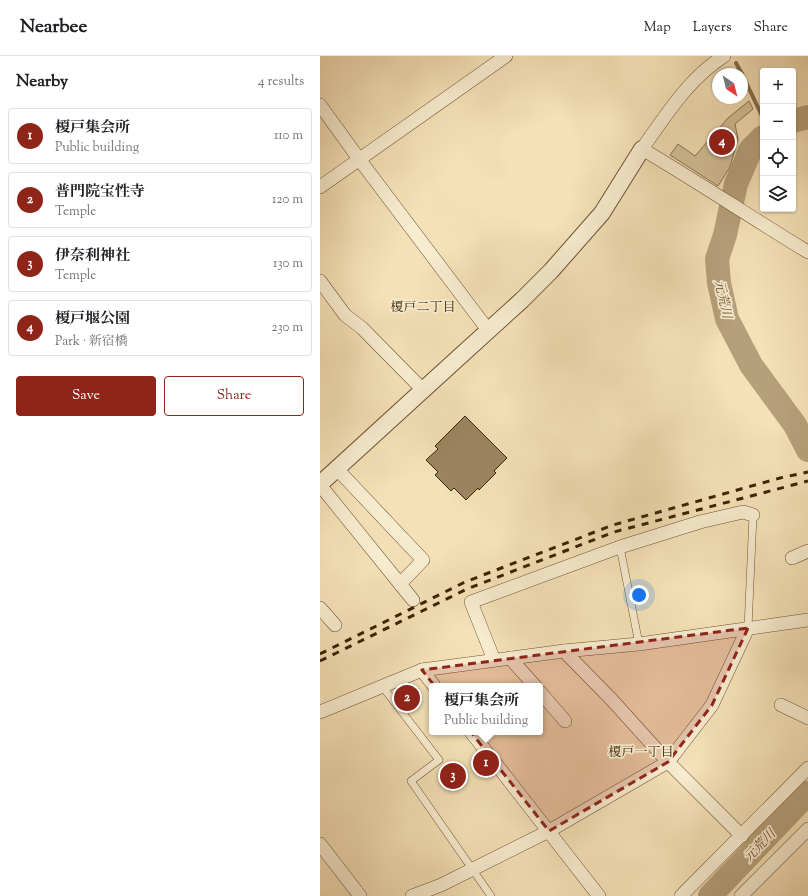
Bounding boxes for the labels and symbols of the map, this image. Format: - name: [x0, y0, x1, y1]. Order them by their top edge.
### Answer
- north arrow: [712, 68, 748, 104]
- pin: 4: [709, 127, 735, 157]
- water label: 元荒川: [709, 278, 736, 322]
- district label: 榎戸二丁目: [390, 299, 456, 317]
- your location: [629, 585, 649, 605]
- pin: 2: [394, 683, 420, 713]
- district label: 榎戸一丁目: [608, 744, 674, 762]
- pin: 1: [473, 748, 499, 778]
- pin: 3: [440, 761, 466, 791]
- water label: 元荒川: [740, 825, 782, 867]

